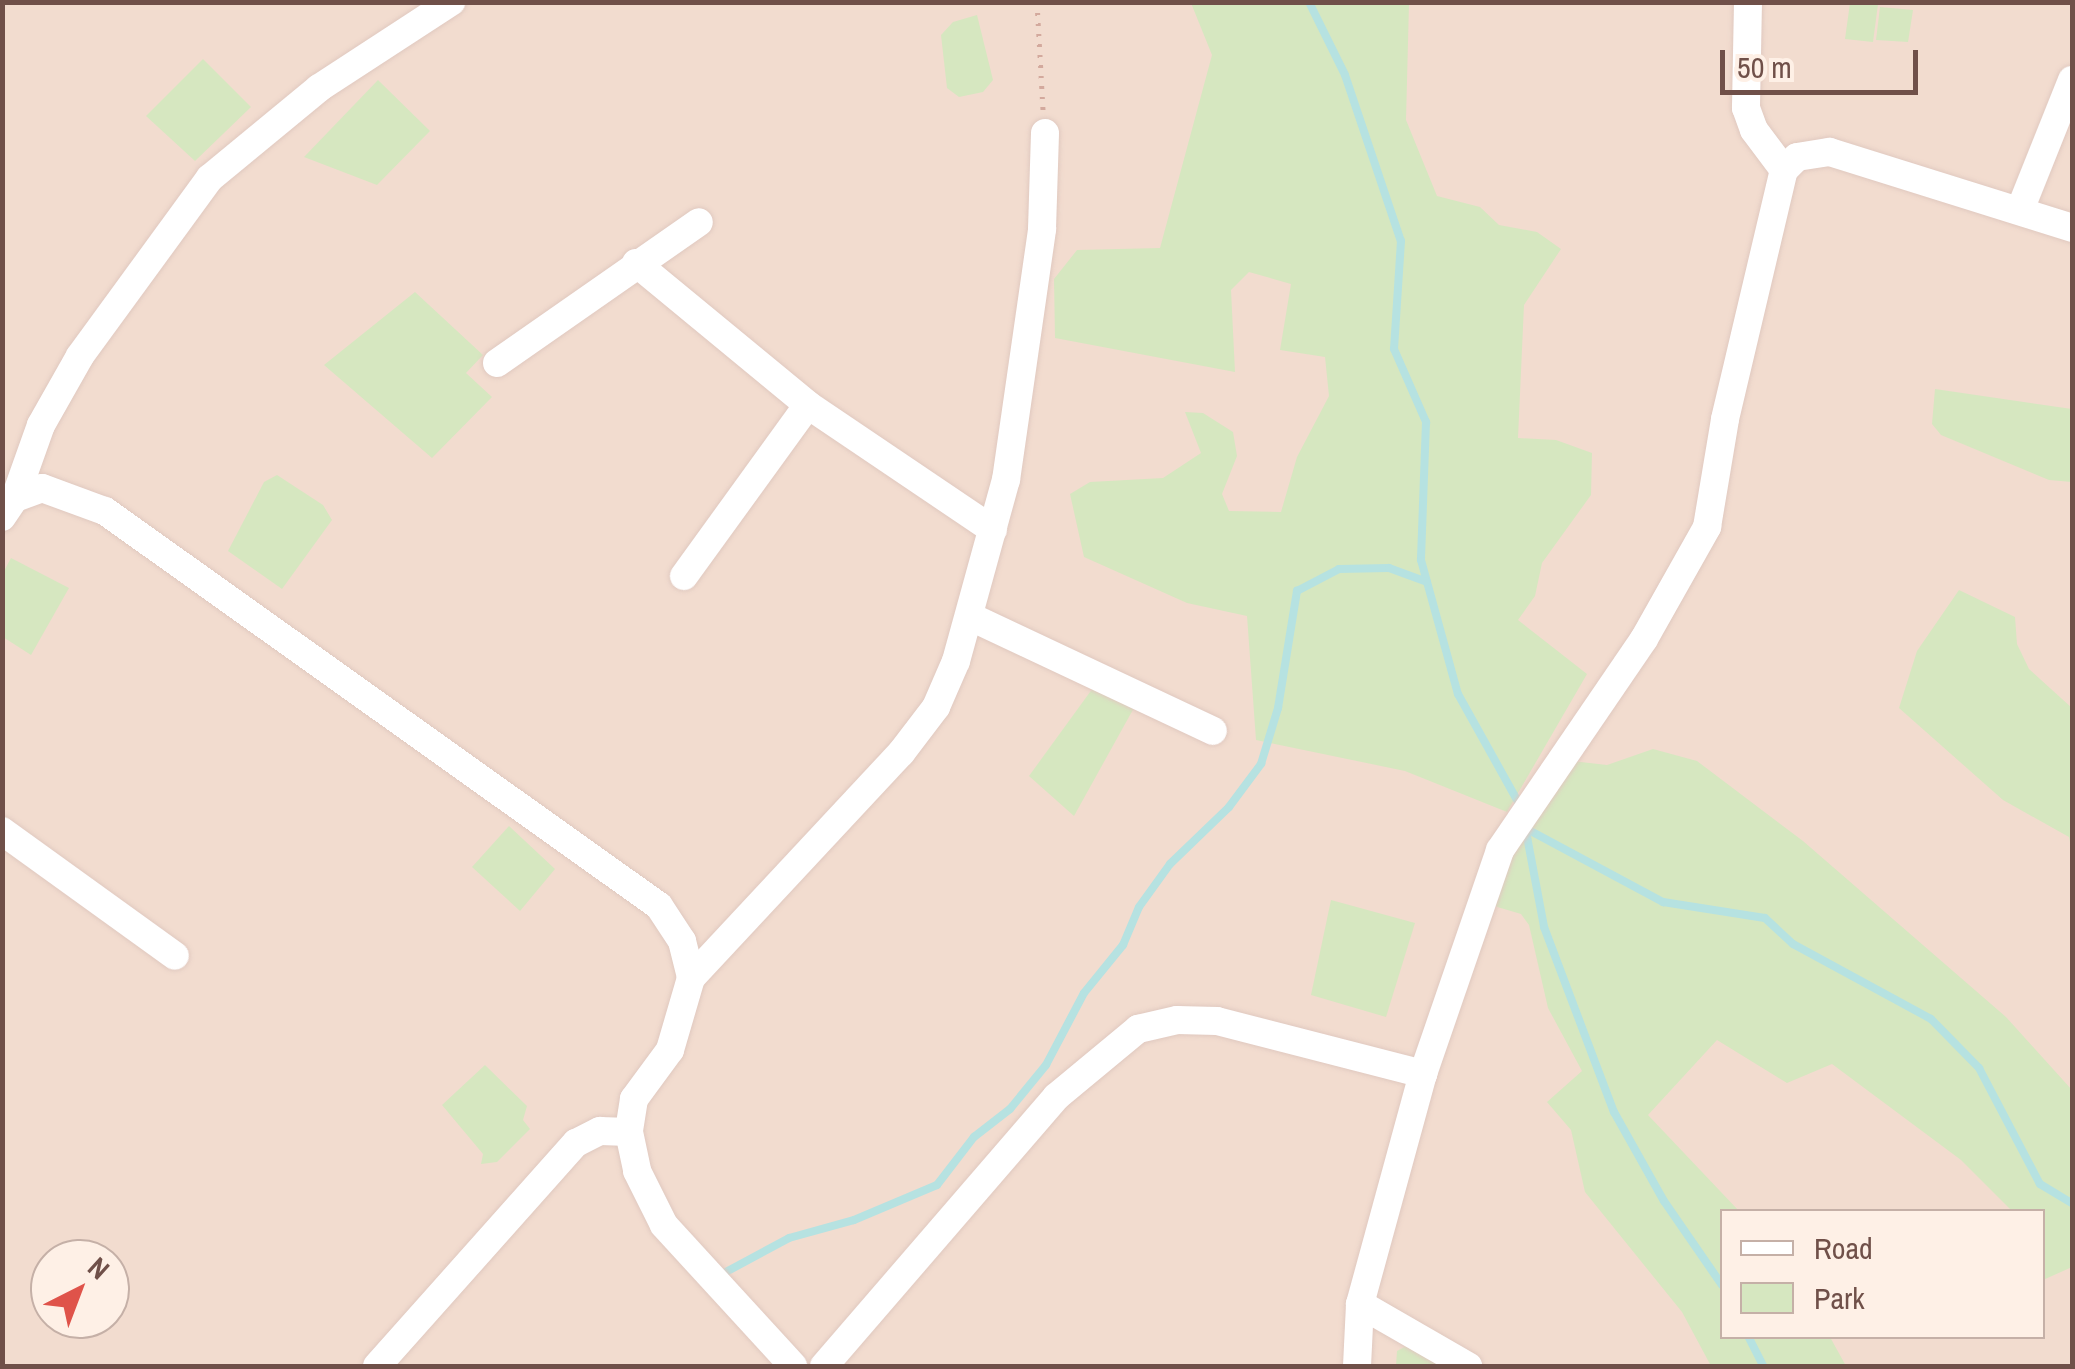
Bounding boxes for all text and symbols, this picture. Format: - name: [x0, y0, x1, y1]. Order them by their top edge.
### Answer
- scale bar: [1725, 30, 1922, 92]
- text: 50 m: [1737, 47, 1792, 87]
- legend: [1720, 1209, 2045, 1339]
- text: Road: [1814, 1228, 1873, 1268]
- north arrow: [30, 1239, 130, 1339]
- text: N: [80, 1249, 118, 1288]
- text: Park: [1814, 1278, 1865, 1318]

